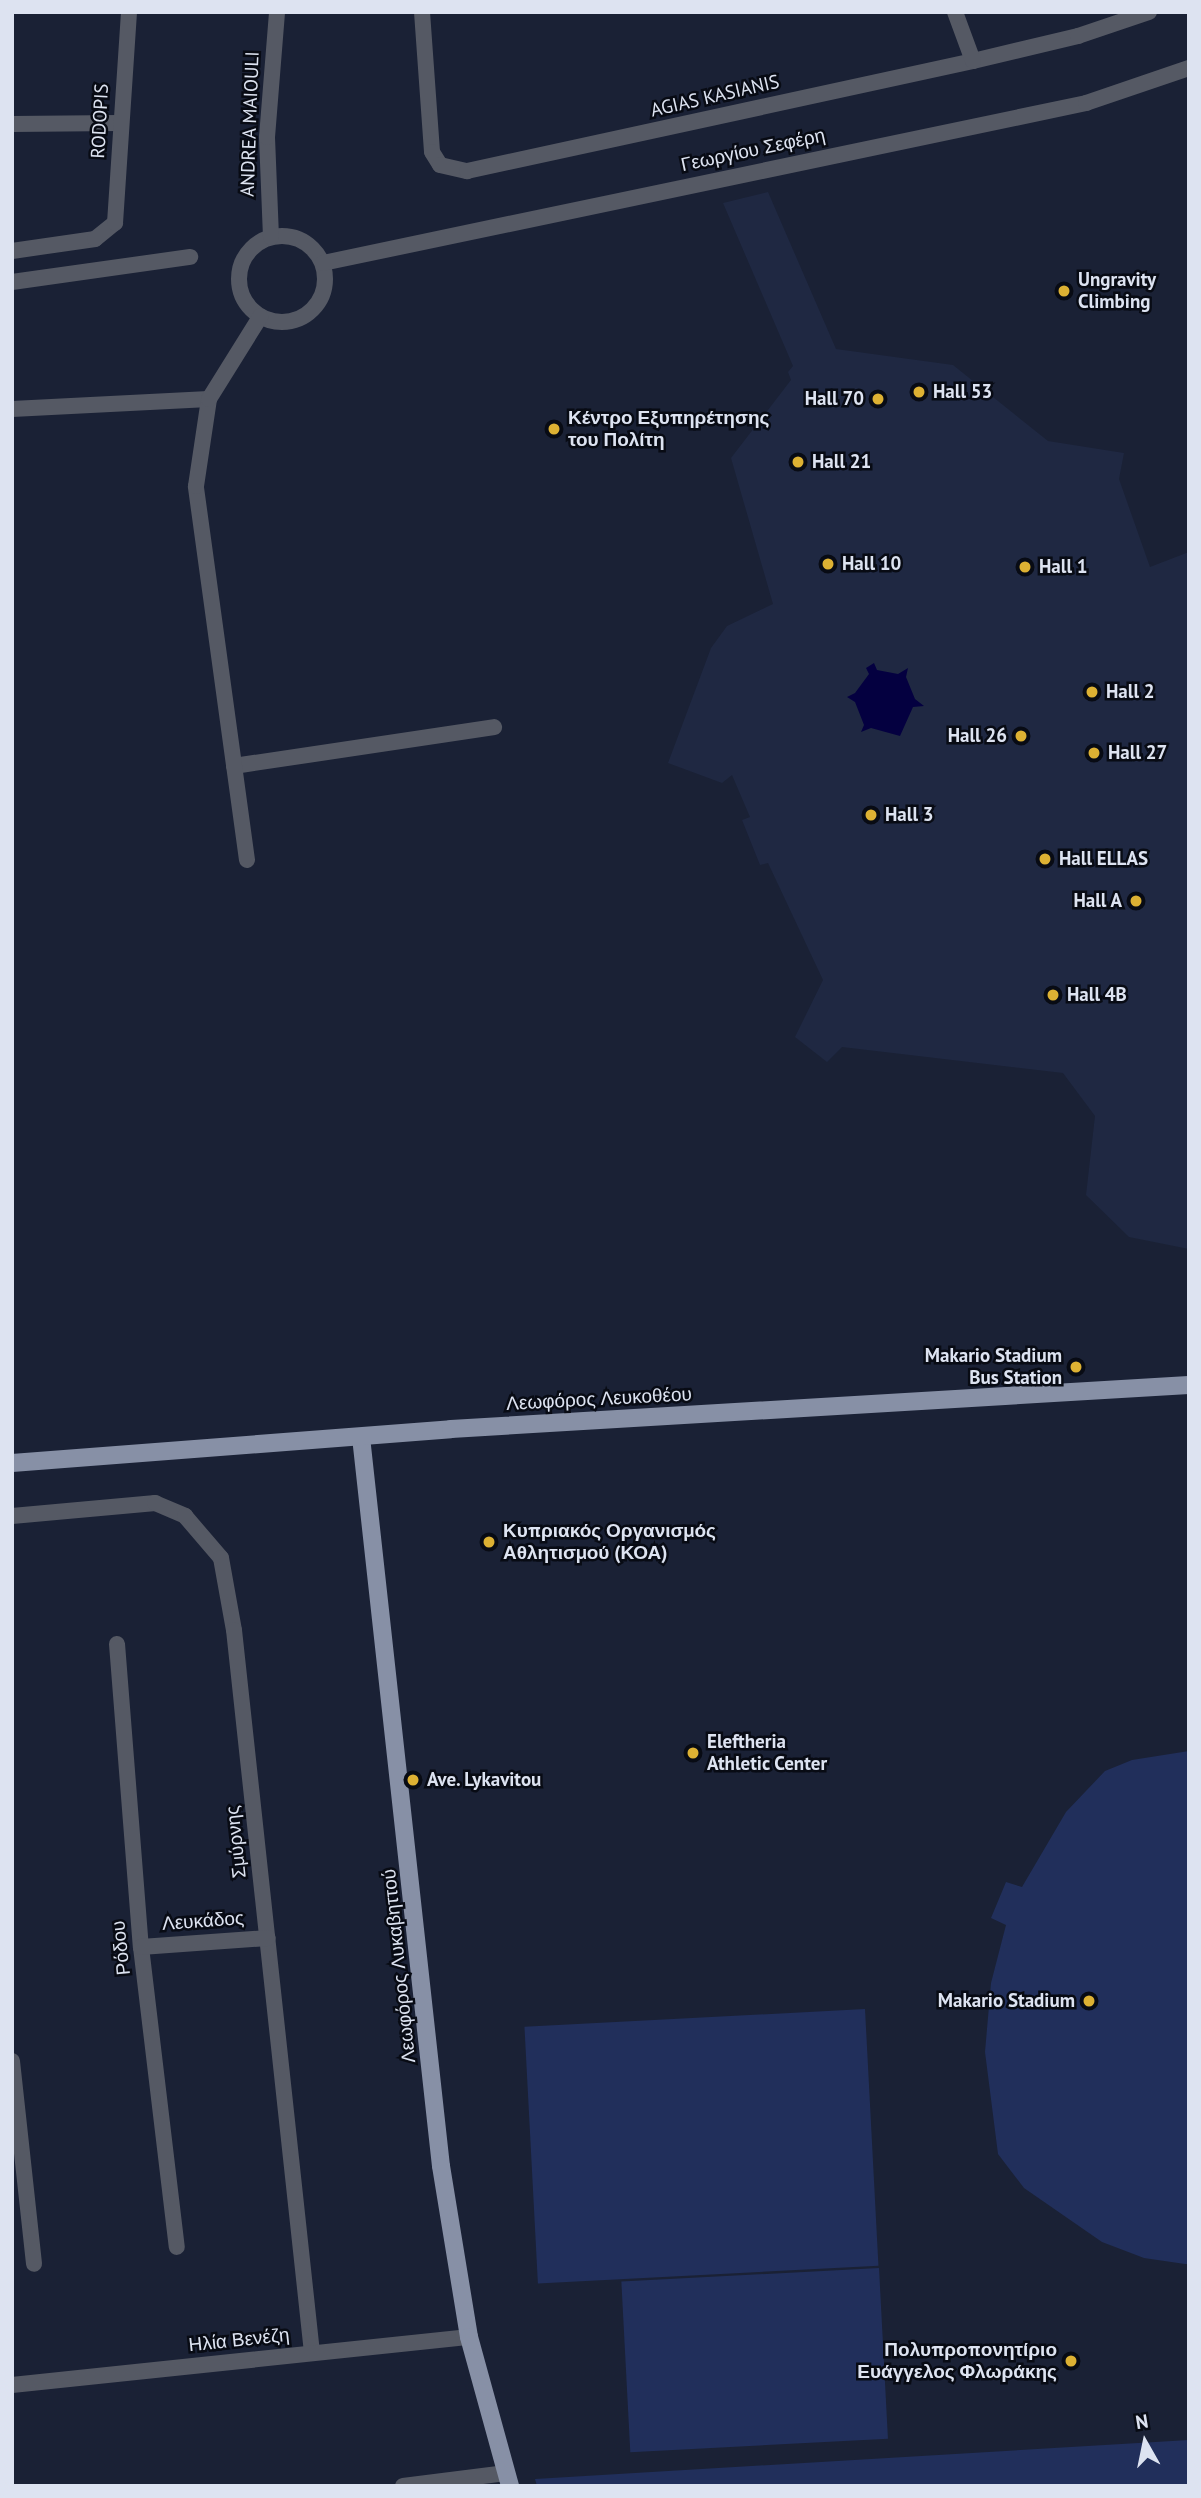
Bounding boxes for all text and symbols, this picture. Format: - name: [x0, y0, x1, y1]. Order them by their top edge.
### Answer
- street label: ANDREA MAIOULI: [236, 50, 264, 198]
- street label: AGIAS KASIANIS: [648, 70, 782, 122]
- street label: RODOPIS: [87, 83, 113, 159]
- street label: Γεωργίου Σεφέρη: [679, 124, 827, 176]
- place label: Ungravity Climbing: [1078, 269, 1156, 313]
- marker: Ungravity Climbing: [1056, 283, 1072, 299]
- place label: Hall 53: [933, 381, 992, 403]
- marker: Hall 53: [911, 384, 927, 400]
- place label: Hall 70: [805, 388, 864, 410]
- marker: Hall 70: [870, 391, 886, 407]
- place label: Κέντρο Εξυπηρέτησης του Πολίτη: [568, 407, 769, 451]
- marker: Κέντρο Εξυπηρέτησης του Πολίτη: [546, 421, 562, 437]
- place label: Hall 21: [812, 451, 871, 473]
- marker: Hall 21: [790, 454, 806, 470]
- place label: Hall 10: [842, 553, 901, 575]
- marker: Hall 10: [820, 556, 836, 572]
- place label: Hall 1: [1039, 556, 1088, 578]
- marker: Hall 1: [1017, 559, 1033, 575]
- place label: Hall 2: [1106, 681, 1155, 703]
- marker: Hall 2: [1084, 684, 1100, 700]
- place label: Hall 26: [948, 725, 1007, 747]
- marker: Hall 26: [1013, 728, 1029, 744]
- place label: Hall 27: [1108, 742, 1167, 764]
- marker: Hall 27: [1086, 745, 1102, 761]
- place label: Hall 3: [885, 804, 934, 826]
- marker: Hall 3: [863, 807, 879, 823]
- place label: Hall ELLAS: [1059, 848, 1148, 870]
- marker: Hall ELLAS: [1037, 851, 1053, 867]
- place label: Hall A: [1073, 890, 1122, 912]
- marker: Hall A: [1128, 893, 1144, 909]
- place label: Hall 4B: [1067, 984, 1127, 1006]
- marker: Hall 4B: [1045, 987, 1061, 1003]
- place label: Makario Stadium Bus Station: [925, 1345, 1062, 1389]
- marker: Makario Stadium Bus Station: [1068, 1359, 1084, 1375]
- street label: Λεωφόρος Λευκοθέου: [506, 1383, 692, 1415]
- place label: Κυπριακός Οργανισμός Αθλητισμού (ΚΟΑ): [503, 1520, 716, 1564]
- marker: Κυπριακός Οργανισμός Αθλητισμού (ΚΟΑ): [481, 1534, 497, 1550]
- place label: Eleftheria Athletic Center: [707, 1731, 828, 1775]
- marker: Eleftheria Athletic Center: [685, 1745, 701, 1761]
- place label: Ave. Lykavitou: [427, 1769, 543, 1791]
- marker: Ave. Lykavitou: [405, 1772, 421, 1788]
- street label: Σμύρνης: [221, 1805, 251, 1879]
- street label: Λεωφόρος Λυκαβηττού: [377, 1868, 421, 2064]
- street label: Λευκάδος: [161, 1907, 245, 1935]
- street label: Ρόδου: [107, 1920, 135, 1976]
- place label: Makario Stadium: [938, 1990, 1075, 2012]
- marker: Makario Stadium: [1081, 1993, 1097, 2009]
- street label: Ηλία Βενέζη: [187, 2323, 291, 2357]
- place label: Πολυπροπονητίριο Ευάγγελος Φλωράκης: [857, 2339, 1057, 2383]
- marker: Πολυπροπονητίριο Ευάγγελος Φλωράκης: [1063, 2353, 1079, 2369]
- north arrow: [1110, 2407, 1180, 2477]
- text: N: [1134, 2408, 1150, 2434]

